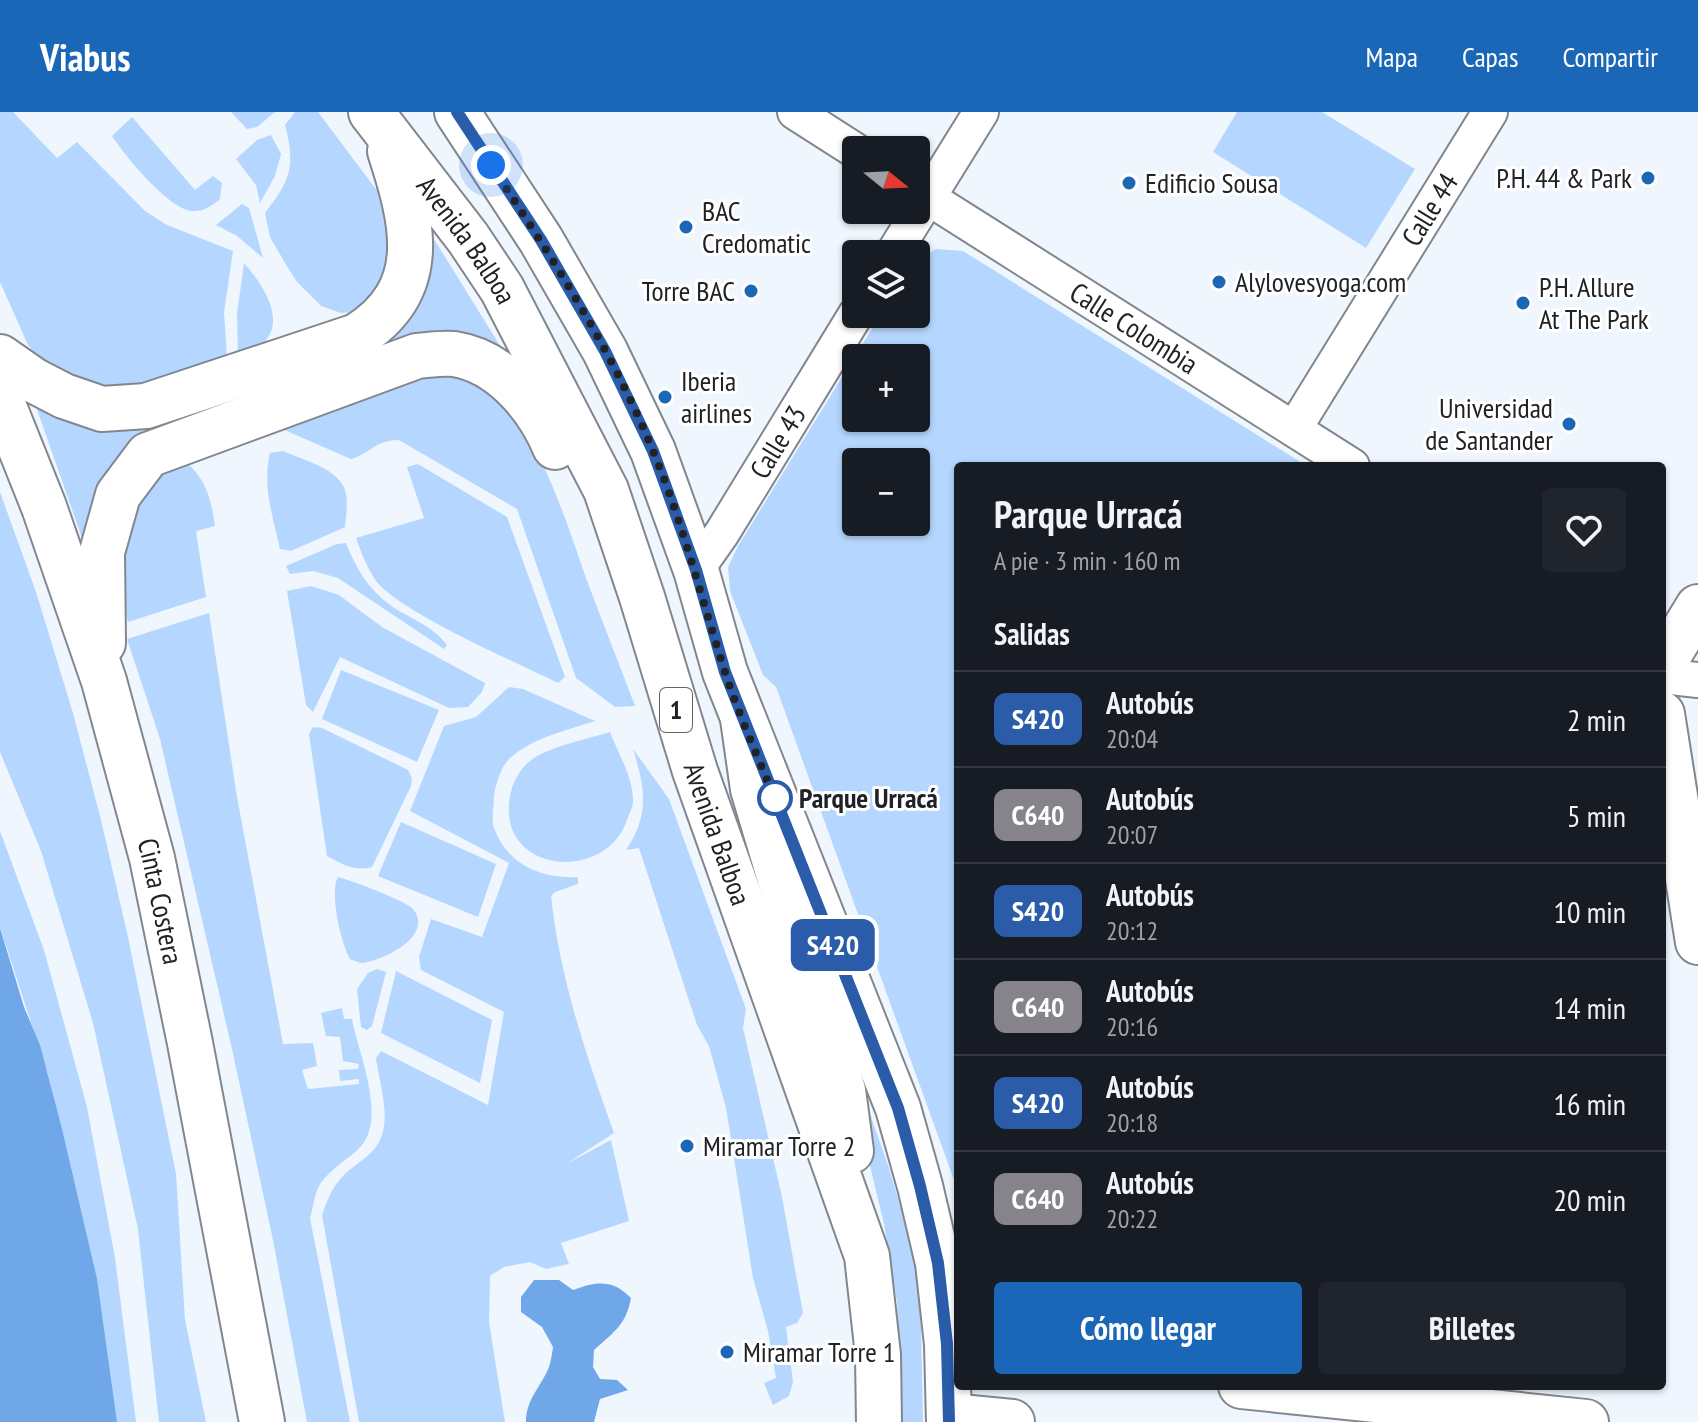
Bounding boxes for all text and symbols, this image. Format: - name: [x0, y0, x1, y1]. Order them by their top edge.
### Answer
- text: Viabus: [40, 32, 130, 81]
- text: Mapa: [1366, 38, 1418, 75]
- text: Capas: [1462, 38, 1518, 75]
- text: Compartir: [1562, 38, 1658, 75]
- north arrow: [842, 136, 930, 224]
- map controls: [842, 136, 930, 536]
- your location: [471, 145, 511, 185]
- place label: P.H. 44 & Park: [1496, 159, 1632, 196]
- place label: Edificio Sousa: [1145, 164, 1278, 201]
- street label: Calle 44: [1393, 165, 1466, 253]
- street label: Avenida Balboa: [409, 168, 525, 310]
- marker: P.H. 44 & Park: [1639, 169, 1657, 187]
- marker: Edificio Sousa: [1120, 174, 1138, 192]
- place label: BAC Credomatic: [702, 192, 811, 261]
- marker: BAC Credomatic: [677, 218, 695, 236]
- button: layers: [842, 240, 930, 328]
- place label: Alylovesyoga.com: [1235, 263, 1406, 300]
- place label: P.H. Allure At The Park: [1539, 268, 1649, 337]
- place label: Torre BAC: [642, 272, 735, 309]
- street label: Calle Colombia: [1063, 273, 1205, 382]
- marker: Alylovesyoga.com: [1210, 273, 1228, 291]
- marker: Torre BAC: [742, 282, 760, 300]
- marker: P.H. Allure At The Park: [1514, 294, 1532, 312]
- button: +: [842, 344, 930, 432]
- place label: Iberia airlines: [681, 362, 752, 431]
- marker: Iberia airlines: [656, 388, 674, 406]
- place label: Universidad de Santander: [1425, 389, 1553, 458]
- street label: Calle 43: [741, 398, 814, 485]
- marker: Universidad de Santander: [1560, 415, 1578, 433]
- button: −: [842, 448, 930, 536]
- button: heart: [1542, 488, 1626, 572]
- text: Parque Urracá: [994, 489, 1182, 538]
- text: A pie · 3 min · 160 m: [994, 544, 1181, 577]
- text: Salidas: [994, 614, 1070, 653]
- text: Autobús: [1106, 683, 1194, 722]
- road number: 1: [660, 688, 692, 732]
- text: S420: [1012, 700, 1064, 737]
- text: 2 min: [1567, 700, 1626, 739]
- text: 20:04: [1106, 722, 1158, 755]
- street label: Avenida Balboa: [675, 758, 760, 910]
- place label: Parque Urracá: [799, 779, 938, 816]
- text: Autobús: [1106, 779, 1194, 818]
- marker: Parque Urracá: [758, 781, 792, 815]
- text: C640: [1012, 796, 1064, 833]
- text: 5 min: [1567, 796, 1626, 835]
- text: 20:07: [1106, 818, 1158, 851]
- street label: Cinta Costera: [129, 834, 192, 967]
- text: Autobús: [1106, 875, 1194, 914]
- text: S420: [1012, 892, 1064, 929]
- text: 10 min: [1553, 892, 1626, 931]
- text: 20:12: [1106, 914, 1158, 947]
- line badge: S420: [777, 919, 889, 971]
- text: S420: [807, 926, 859, 963]
- text: Autobús: [1106, 971, 1194, 1010]
- text: C640: [1012, 988, 1064, 1025]
- text: 14 min: [1553, 988, 1626, 1027]
- text: 20:16: [1106, 1010, 1158, 1043]
- text: Autobús: [1106, 1067, 1194, 1106]
- text: S420: [1012, 1084, 1064, 1121]
- text: 16 min: [1553, 1084, 1626, 1123]
- text: 20:18: [1106, 1106, 1158, 1139]
- place label: Miramar Torre 2: [703, 1127, 855, 1164]
- marker: Miramar Torre 2: [678, 1137, 696, 1155]
- text: Autobús: [1106, 1163, 1194, 1202]
- text: C640: [1012, 1180, 1064, 1217]
- text: 20 min: [1553, 1180, 1626, 1219]
- text: 20:22: [1106, 1202, 1158, 1235]
- button: Cómo llegar: [994, 1282, 1302, 1374]
- button: Billetes: [1318, 1282, 1626, 1374]
- place label: Miramar Torre 1: [743, 1333, 895, 1370]
- marker: Miramar Torre 1: [718, 1343, 736, 1361]

